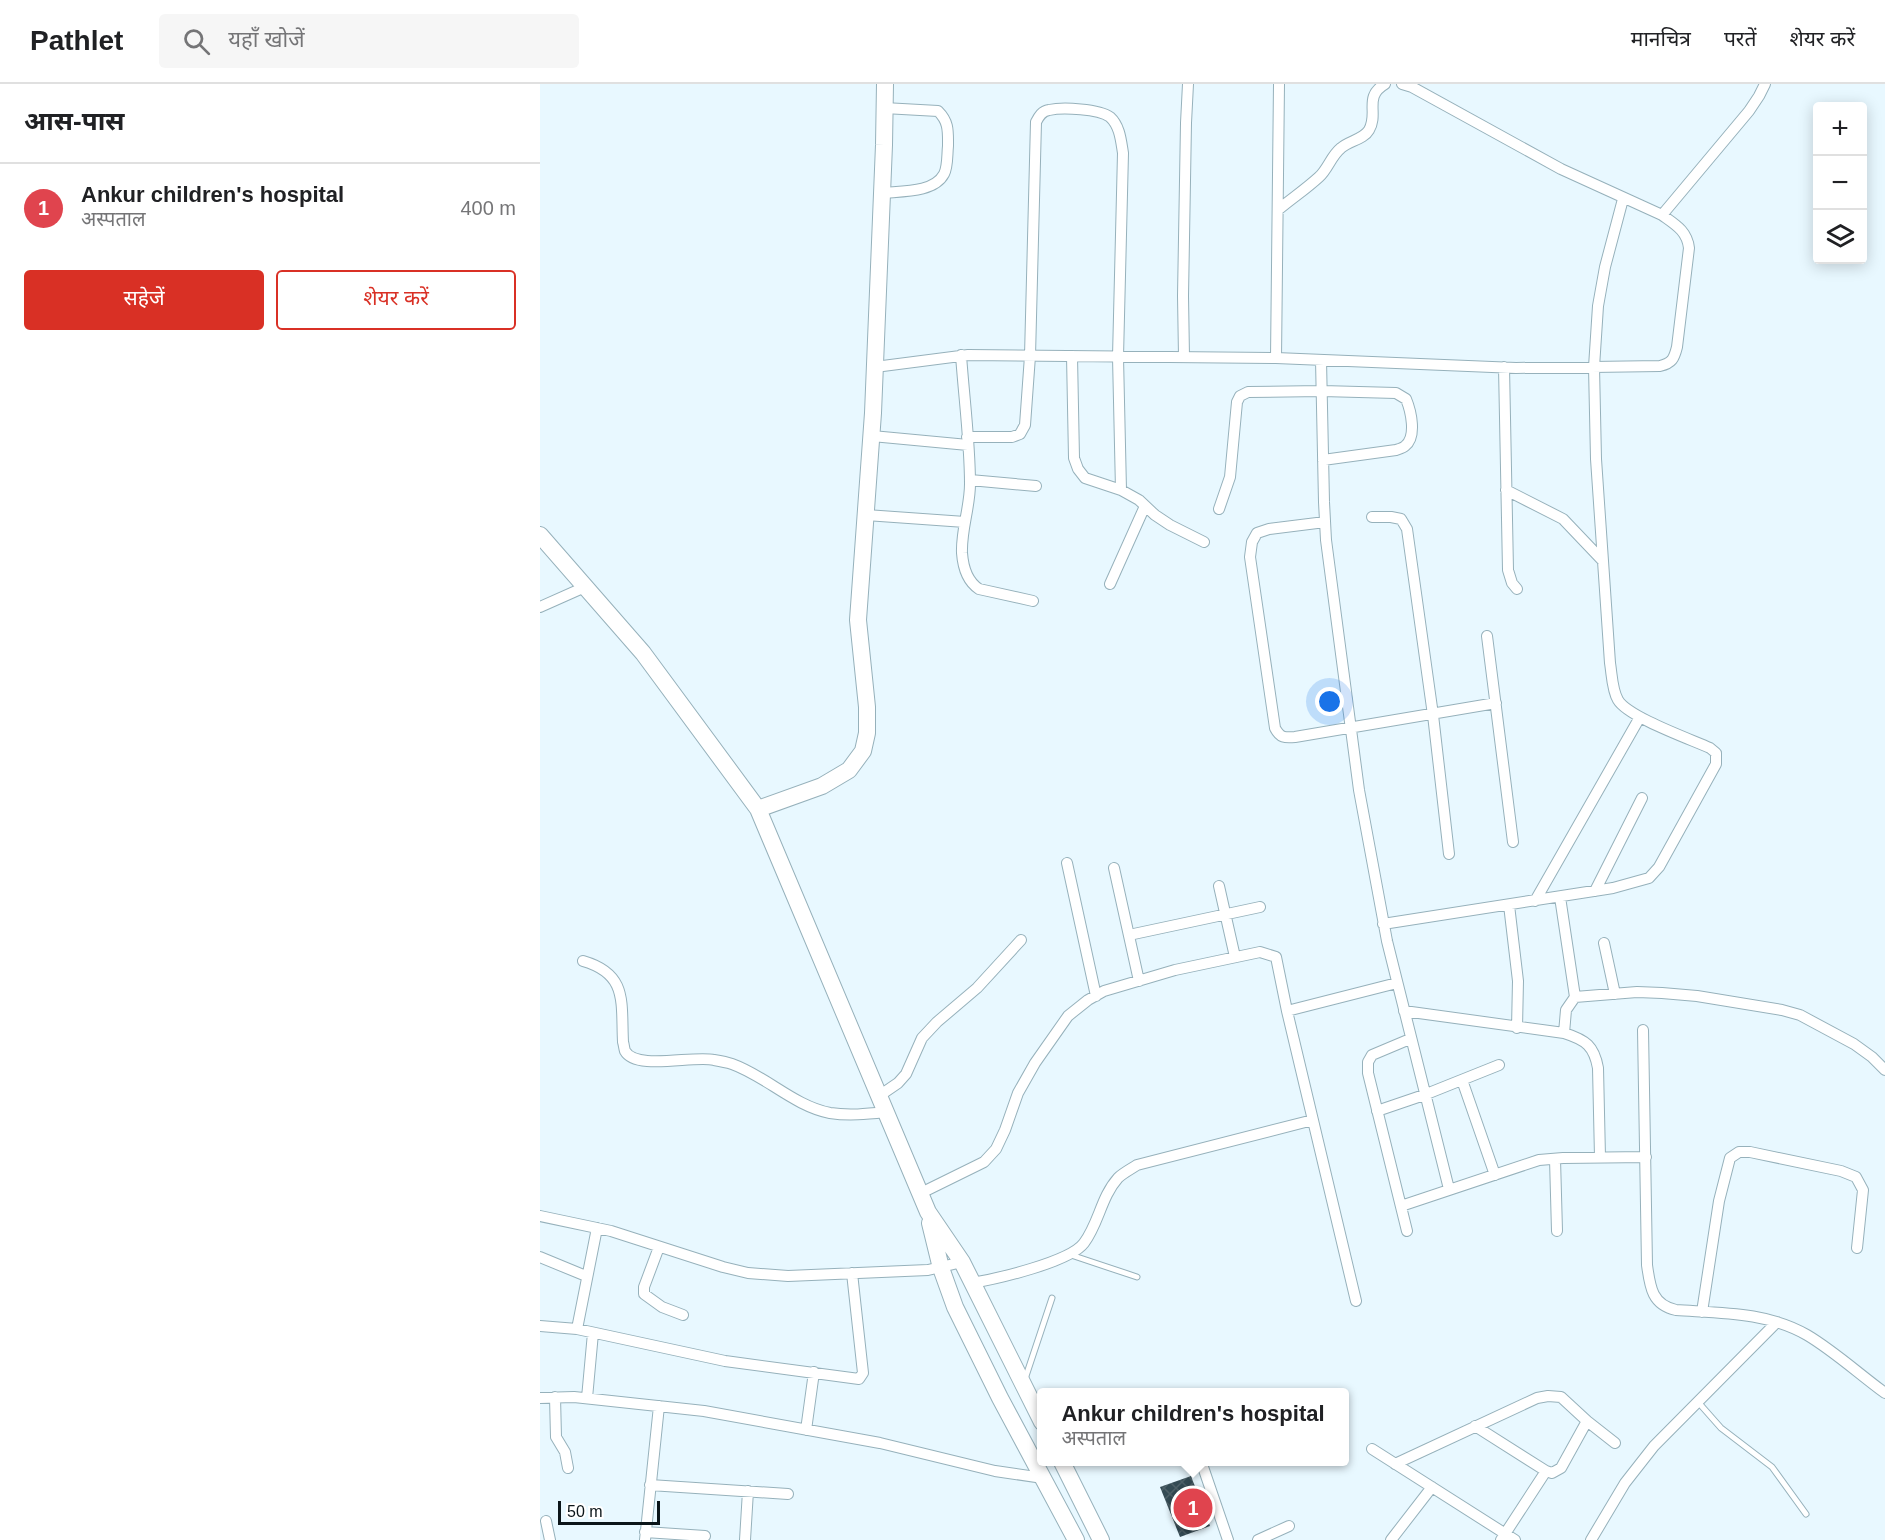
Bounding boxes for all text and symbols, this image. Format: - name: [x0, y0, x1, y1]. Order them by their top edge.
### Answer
- search box: [159, 14, 579, 68]
- text: Pathlet: [30, 25, 123, 56]
- icon: search: [180, 25, 213, 58]
- text: यहाँ खोजें: [228, 27, 305, 52]
- text: मानचित्र: [1631, 27, 1691, 50]
- text: परतें: [1724, 27, 1756, 50]
- text: शेयर करें: [1789, 27, 1855, 50]
- map controls: [1813, 102, 1867, 264]
- button: +: [1813, 102, 1867, 156]
- text: आस-पास: [24, 106, 124, 136]
- button: −: [1813, 156, 1867, 210]
- text: Ankur children's hospital: [81, 182, 344, 207]
- text: 1: [38, 197, 49, 219]
- text: 400 m: [460, 197, 516, 219]
- text: अस्पताल: [81, 208, 146, 230]
- button: layers: [1813, 210, 1867, 264]
- button: सहेजें: [24, 270, 264, 330]
- button: शेयर करें: [276, 270, 516, 330]
- your location: [1315, 687, 1344, 716]
- popup: [1037, 1388, 1349, 1466]
- text: Ankur children's hospital: [1061, 1401, 1325, 1426]
- text: अस्पताल: [1061, 1427, 1126, 1449]
- pin: 1: [1174, 1486, 1212, 1530]
- scale bar: [558, 1498, 660, 1526]
- text: 50 m: [567, 1503, 603, 1520]

